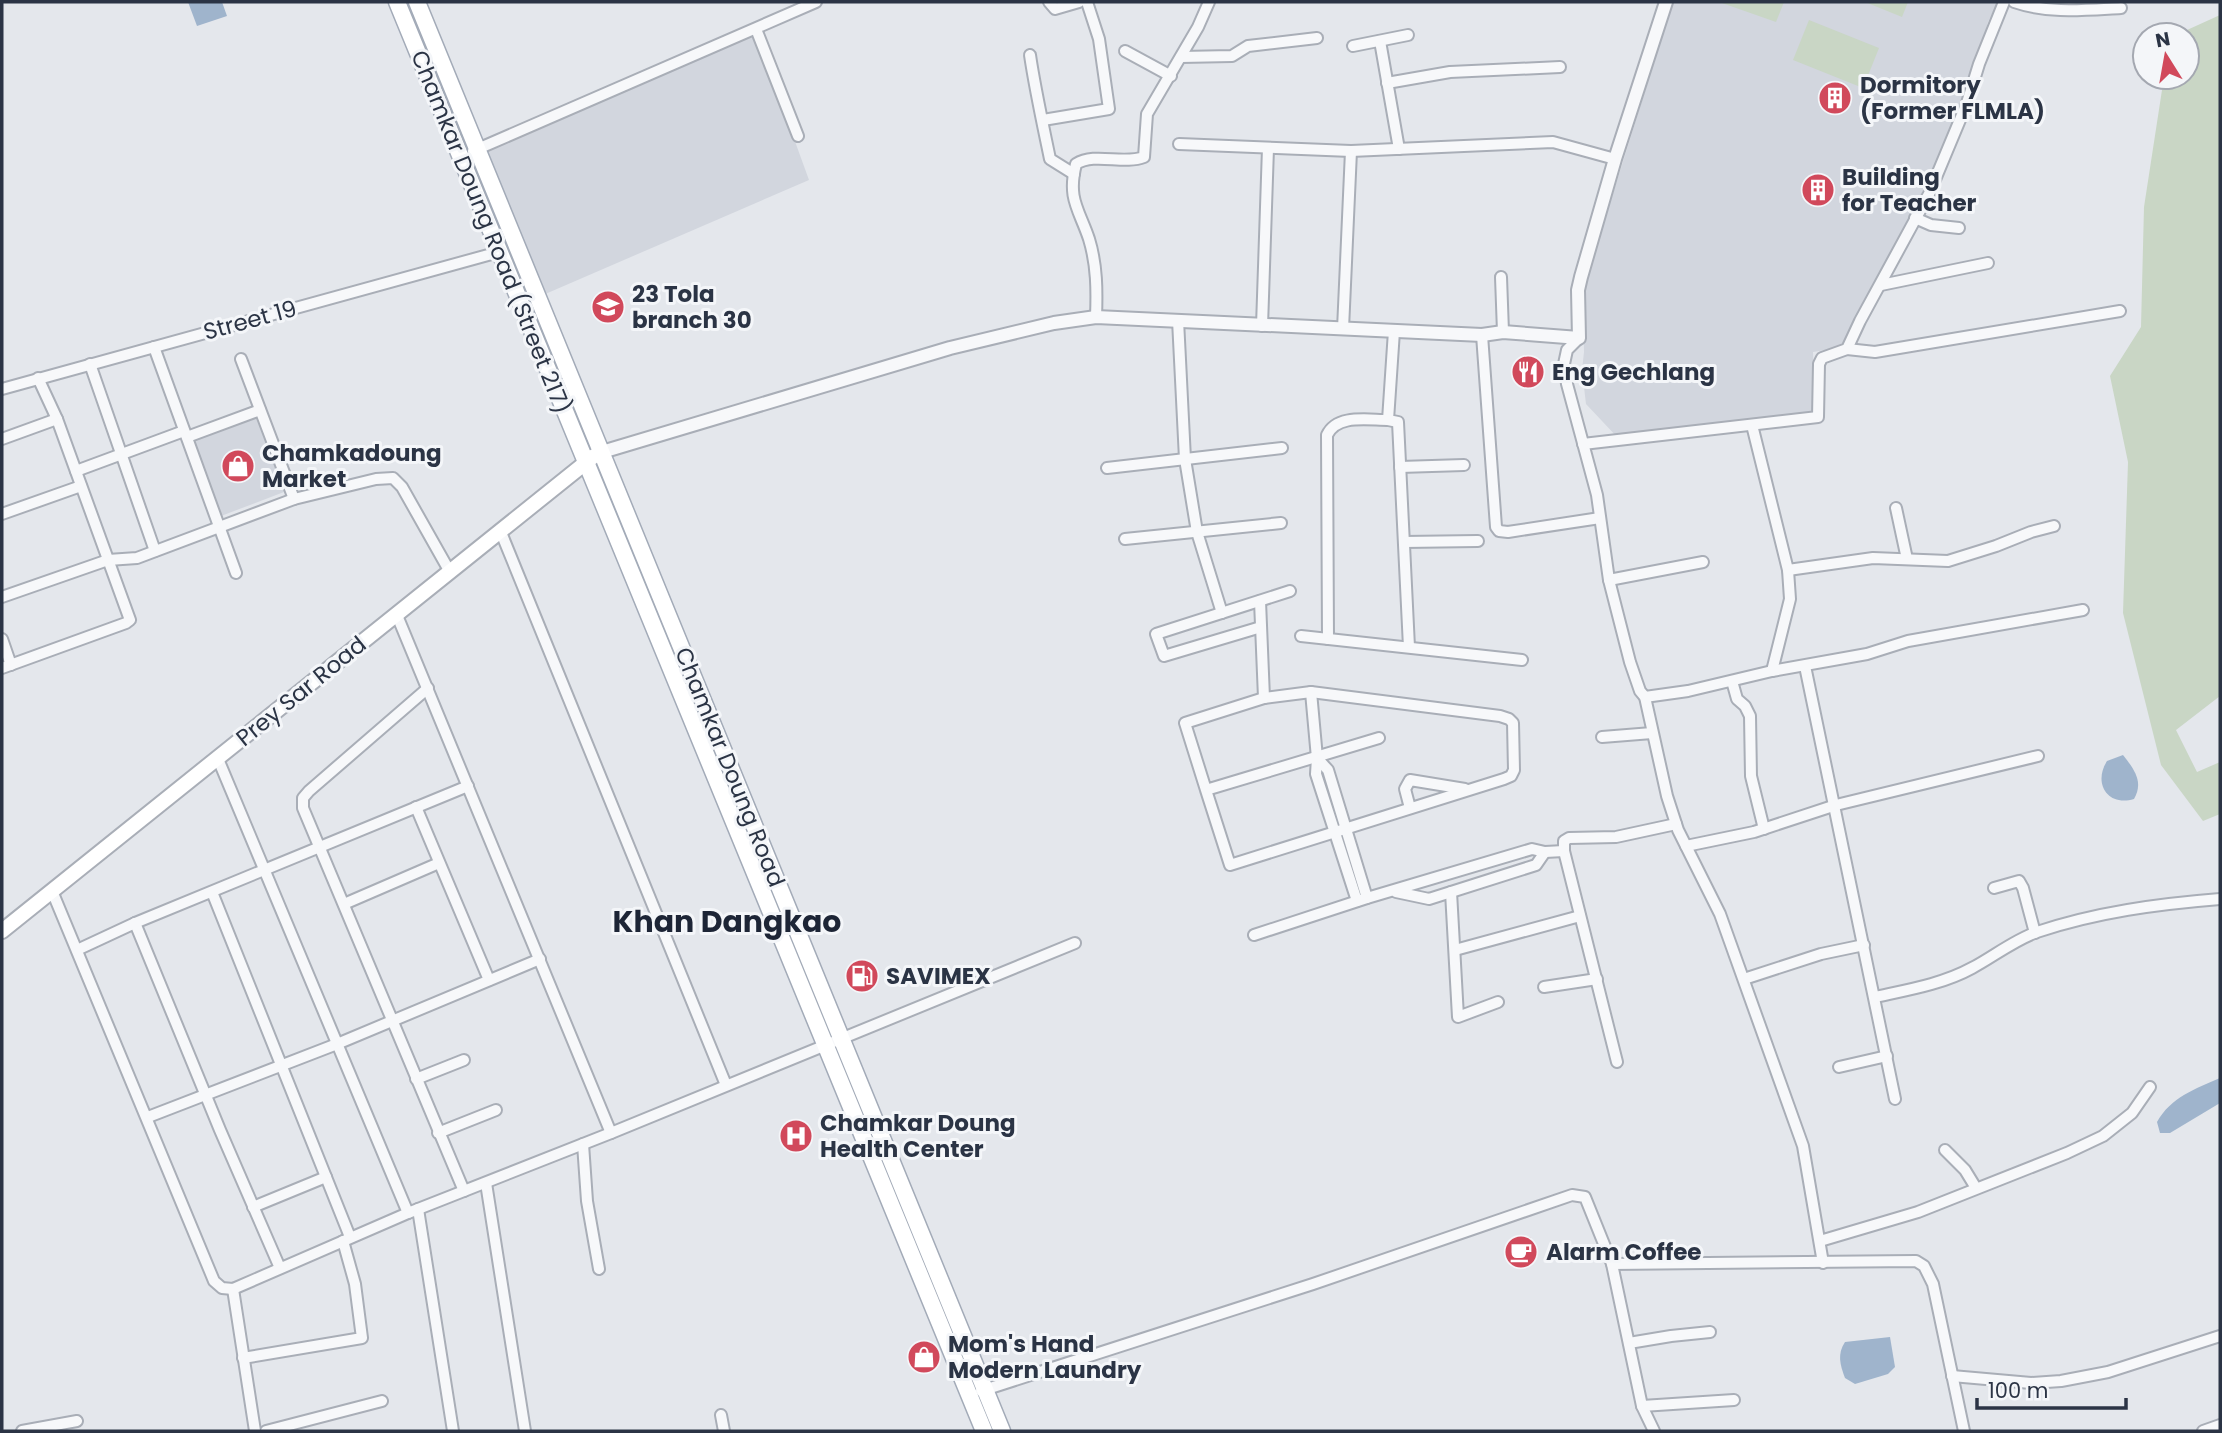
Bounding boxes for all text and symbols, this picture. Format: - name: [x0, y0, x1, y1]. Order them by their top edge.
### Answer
- north arrow: [2131, 21, 2201, 91]
- text: N: [2153, 25, 2172, 54]
- street label: Chamkar Doung Road (Street 217): [403, 45, 579, 419]
- place label: Dormitory (Former FLMLA): [1860, 69, 2045, 127]
- building icon: Dormitory (Former FLMLA): [1816, 79, 1854, 117]
- place label: Building for Teacher: [1842, 161, 1977, 219]
- building icon: Building for Teacher: [1799, 171, 1837, 209]
- place label: 23 Tola branch 30: [632, 278, 752, 336]
- school or university icon: 23 Tola branch 30: [589, 288, 627, 326]
- street label: Street 19: [200, 292, 300, 348]
- restaurant icon: Eng Gechlang: [1509, 353, 1547, 391]
- place label: Eng Gechlang: [1552, 356, 1715, 388]
- place label: Chamkadoung Market: [262, 437, 442, 495]
- shop icon: Chamkadoung Market: [219, 447, 257, 485]
- street label: Prey Sar Road: [229, 629, 373, 753]
- street label: Chamkar Doung Road: [667, 642, 793, 892]
- district label: Khan Dangkao: [613, 900, 841, 943]
- fuel station icon: SAVIMEX: [843, 957, 881, 995]
- place label: SAVIMEX: [886, 960, 991, 992]
- place label: Chamkar Doung Health Center: [820, 1107, 1016, 1165]
- hospital icon: Chamkar Doung Health Center: [777, 1117, 815, 1155]
- cafe icon: Alarm Coffee: [1502, 1233, 1540, 1271]
- place label: Alarm Coffee: [1546, 1236, 1702, 1268]
- place label: Mom's Hand Modern Laundry: [948, 1328, 1142, 1386]
- shop icon: Mom's Hand Modern Laundry: [905, 1338, 943, 1376]
- scale bar: [1977, 1366, 2126, 1410]
- text: 100 m: [1988, 1376, 2048, 1405]

